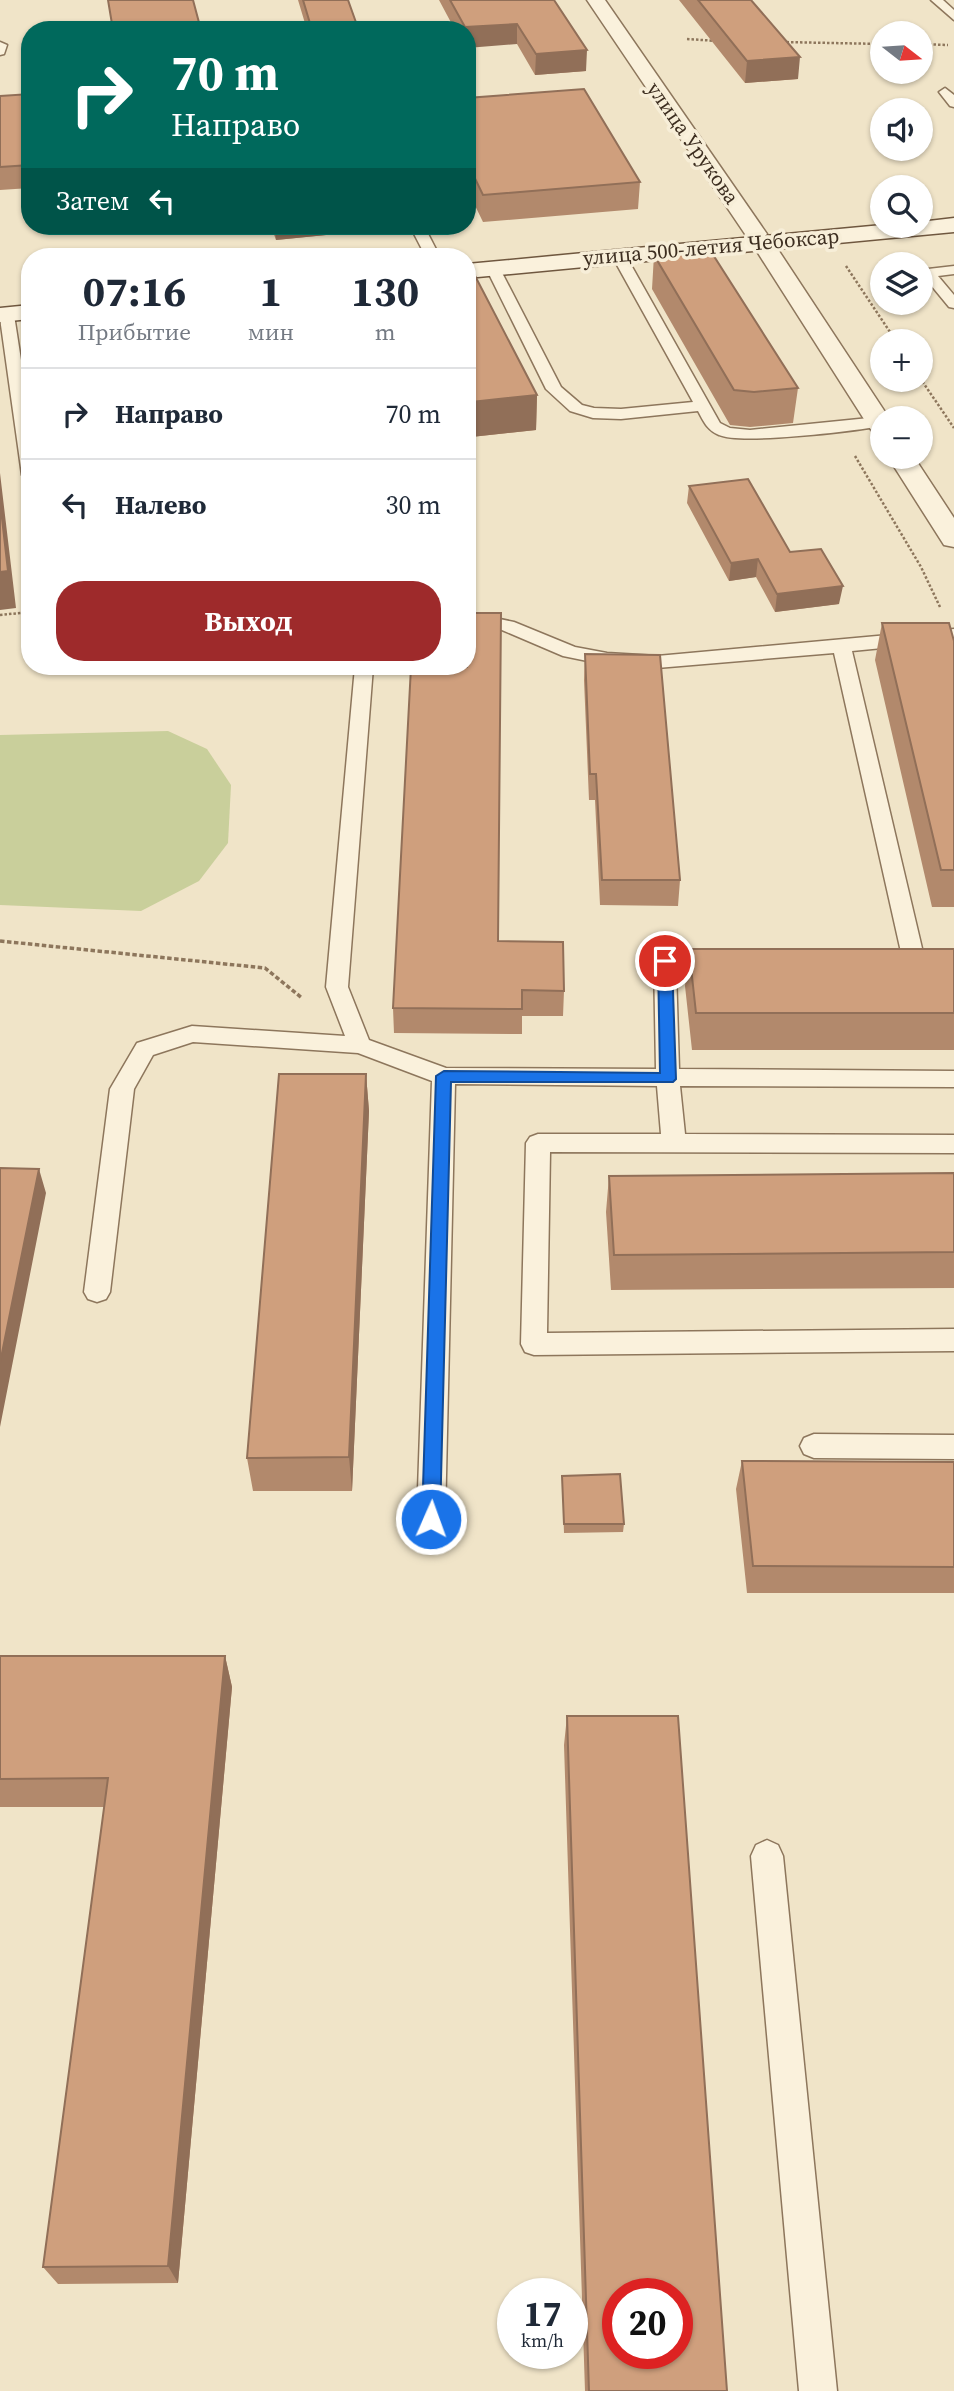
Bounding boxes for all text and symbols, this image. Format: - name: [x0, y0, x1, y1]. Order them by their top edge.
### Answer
- north arrow: [870, 21, 933, 84]
- map controls: [870, 21, 933, 469]
- text: 70 m: [171, 39, 279, 106]
- icon: right: [56, 49, 147, 140]
- street label: улица Урукова: [640, 76, 747, 210]
- button: sound: [870, 98, 933, 161]
- text: Направо: [171, 103, 300, 147]
- button: search: [870, 175, 933, 238]
- icon: left: [143, 182, 181, 220]
- text: Затем: [56, 183, 129, 219]
- street label: улица 500-летия Чебоксар: [582, 221, 840, 272]
- button: layers: [870, 252, 933, 315]
- text: 07:16: [83, 262, 186, 320]
- text: 1: [260, 262, 282, 320]
- text: 130: [351, 262, 419, 320]
- text: Прибытие: [78, 316, 191, 348]
- text: мин: [248, 316, 294, 348]
- text: m: [375, 316, 395, 348]
- button: +: [870, 329, 933, 392]
- icon: right: [56, 395, 94, 433]
- text: Направо: [115, 396, 223, 432]
- text: 70 m: [386, 396, 441, 432]
- button: −: [870, 406, 933, 469]
- icon: left: [56, 486, 94, 524]
- text: Налево: [115, 487, 206, 523]
- text: 30 m: [386, 487, 441, 523]
- button: Выход: [56, 581, 441, 661]
- pin: [635, 931, 695, 991]
- icon: arrive: [646, 942, 684, 980]
- position arrow: [394, 1482, 468, 1556]
- speed limit sign: 20: [602, 2278, 693, 2369]
- text: 17: [524, 2290, 561, 2338]
- text: km/h: [521, 2328, 564, 2353]

